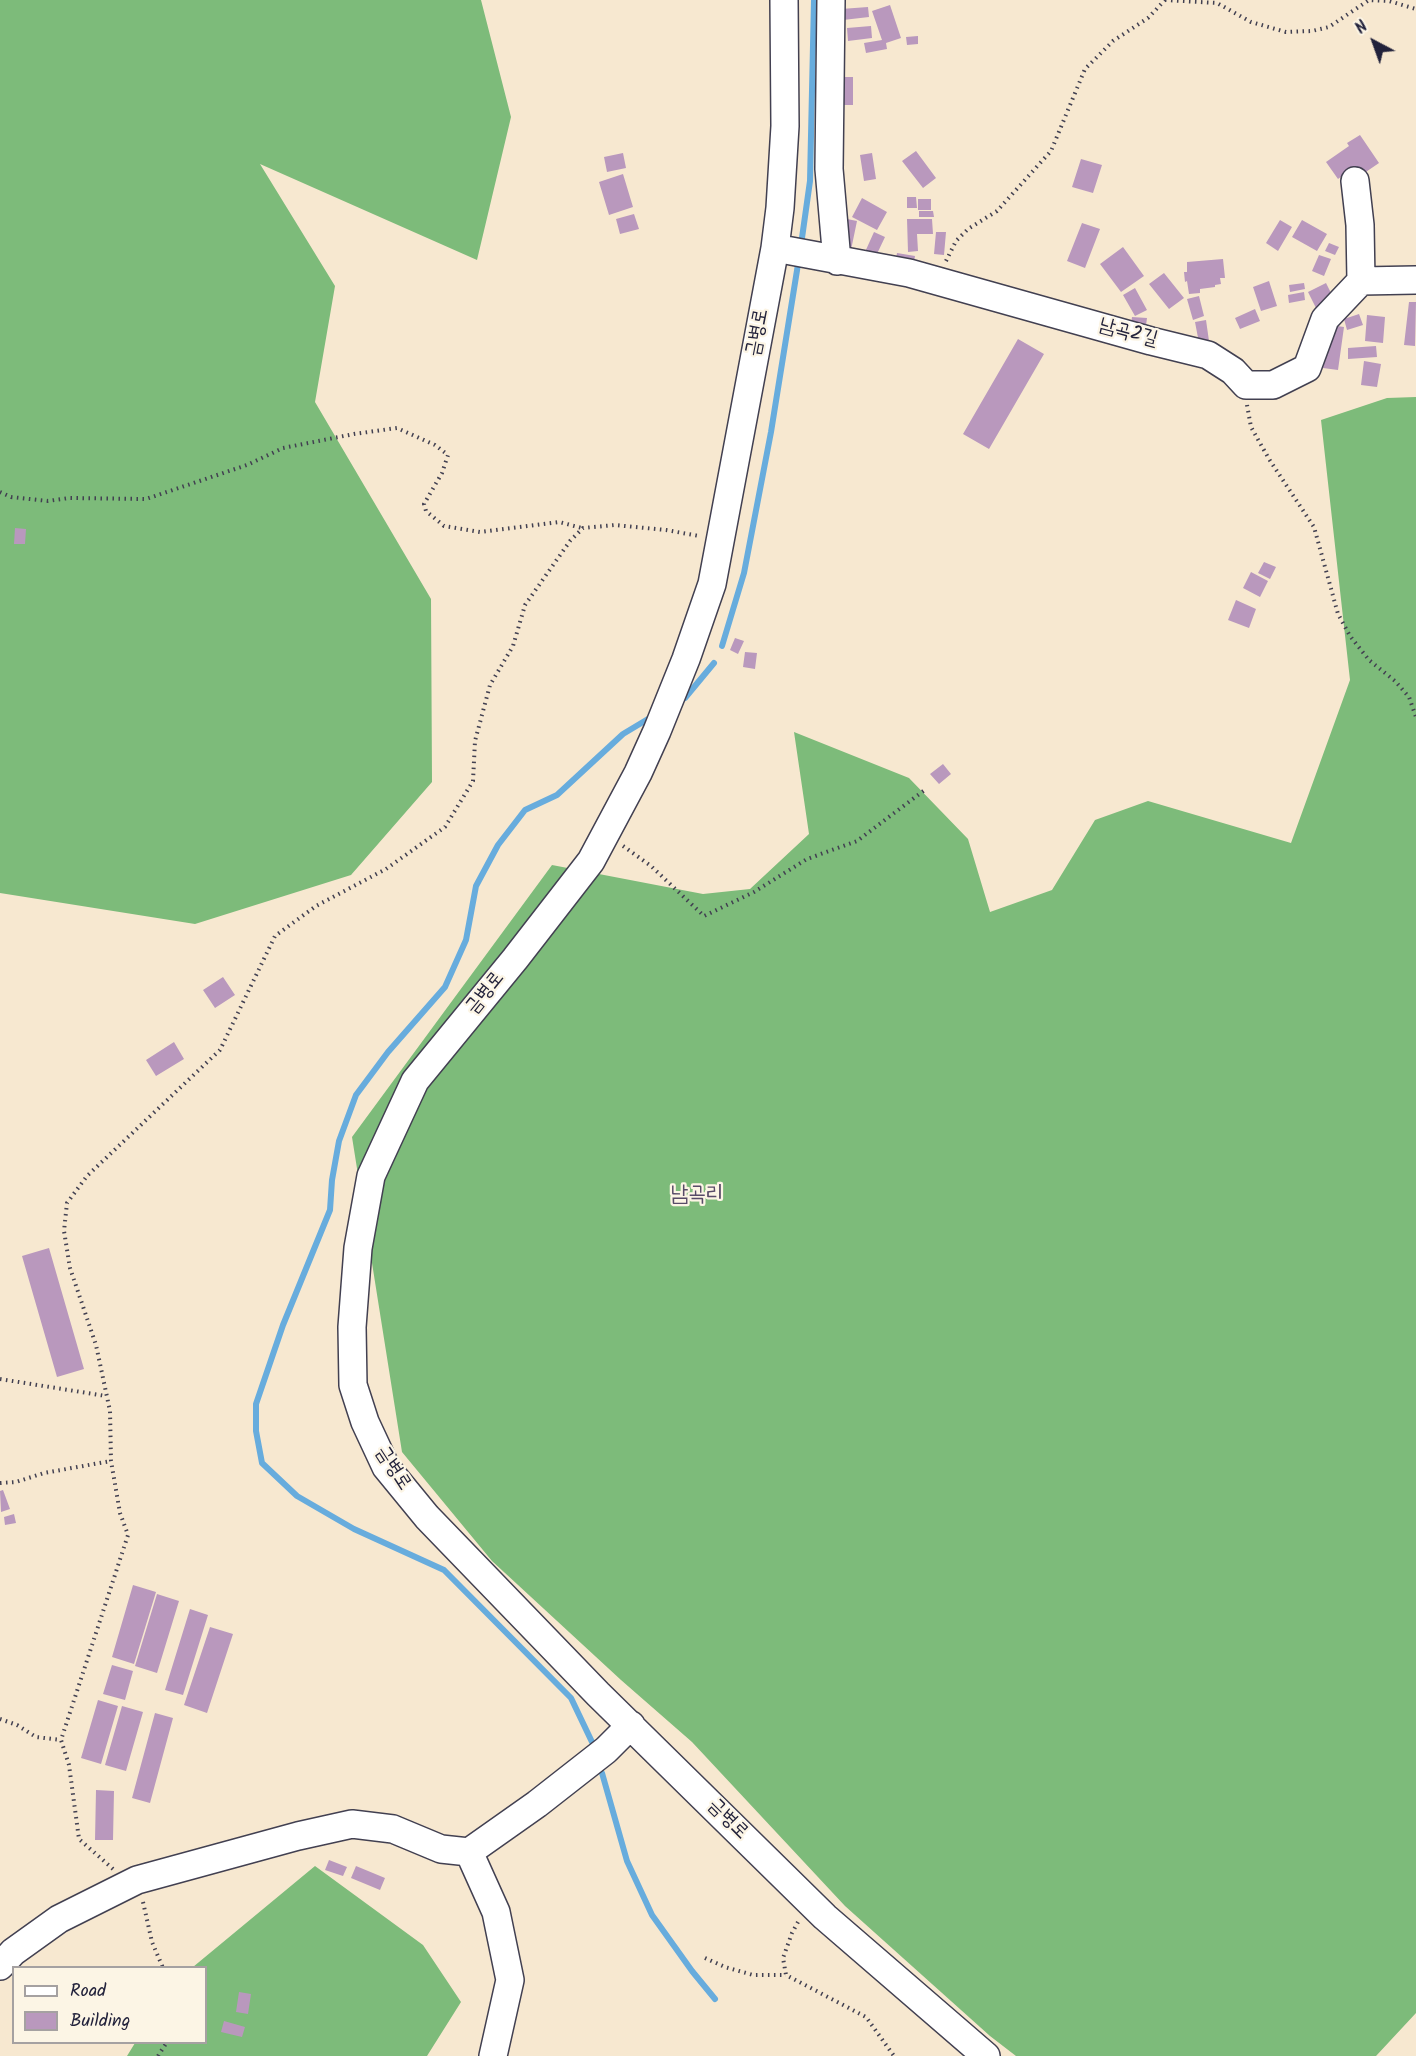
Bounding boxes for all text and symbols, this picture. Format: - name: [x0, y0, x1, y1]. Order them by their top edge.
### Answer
- north arrow: [1344, 12, 1404, 72]
- text: N: [1350, 15, 1374, 41]
- street label: 금병로: [743, 307, 775, 359]
- street label: 남곡2길: [1096, 315, 1160, 353]
- street label: 금병로: [461, 968, 511, 1020]
- district label: 남곡리: [670, 1183, 724, 1209]
- street label: 금병로: [369, 1442, 415, 1496]
- street label: 금병로: [701, 1794, 753, 1846]
- legend: [12, 1966, 207, 2044]
- text: Road: [70, 1977, 106, 2006]
- text: Building: [70, 2007, 130, 2036]

